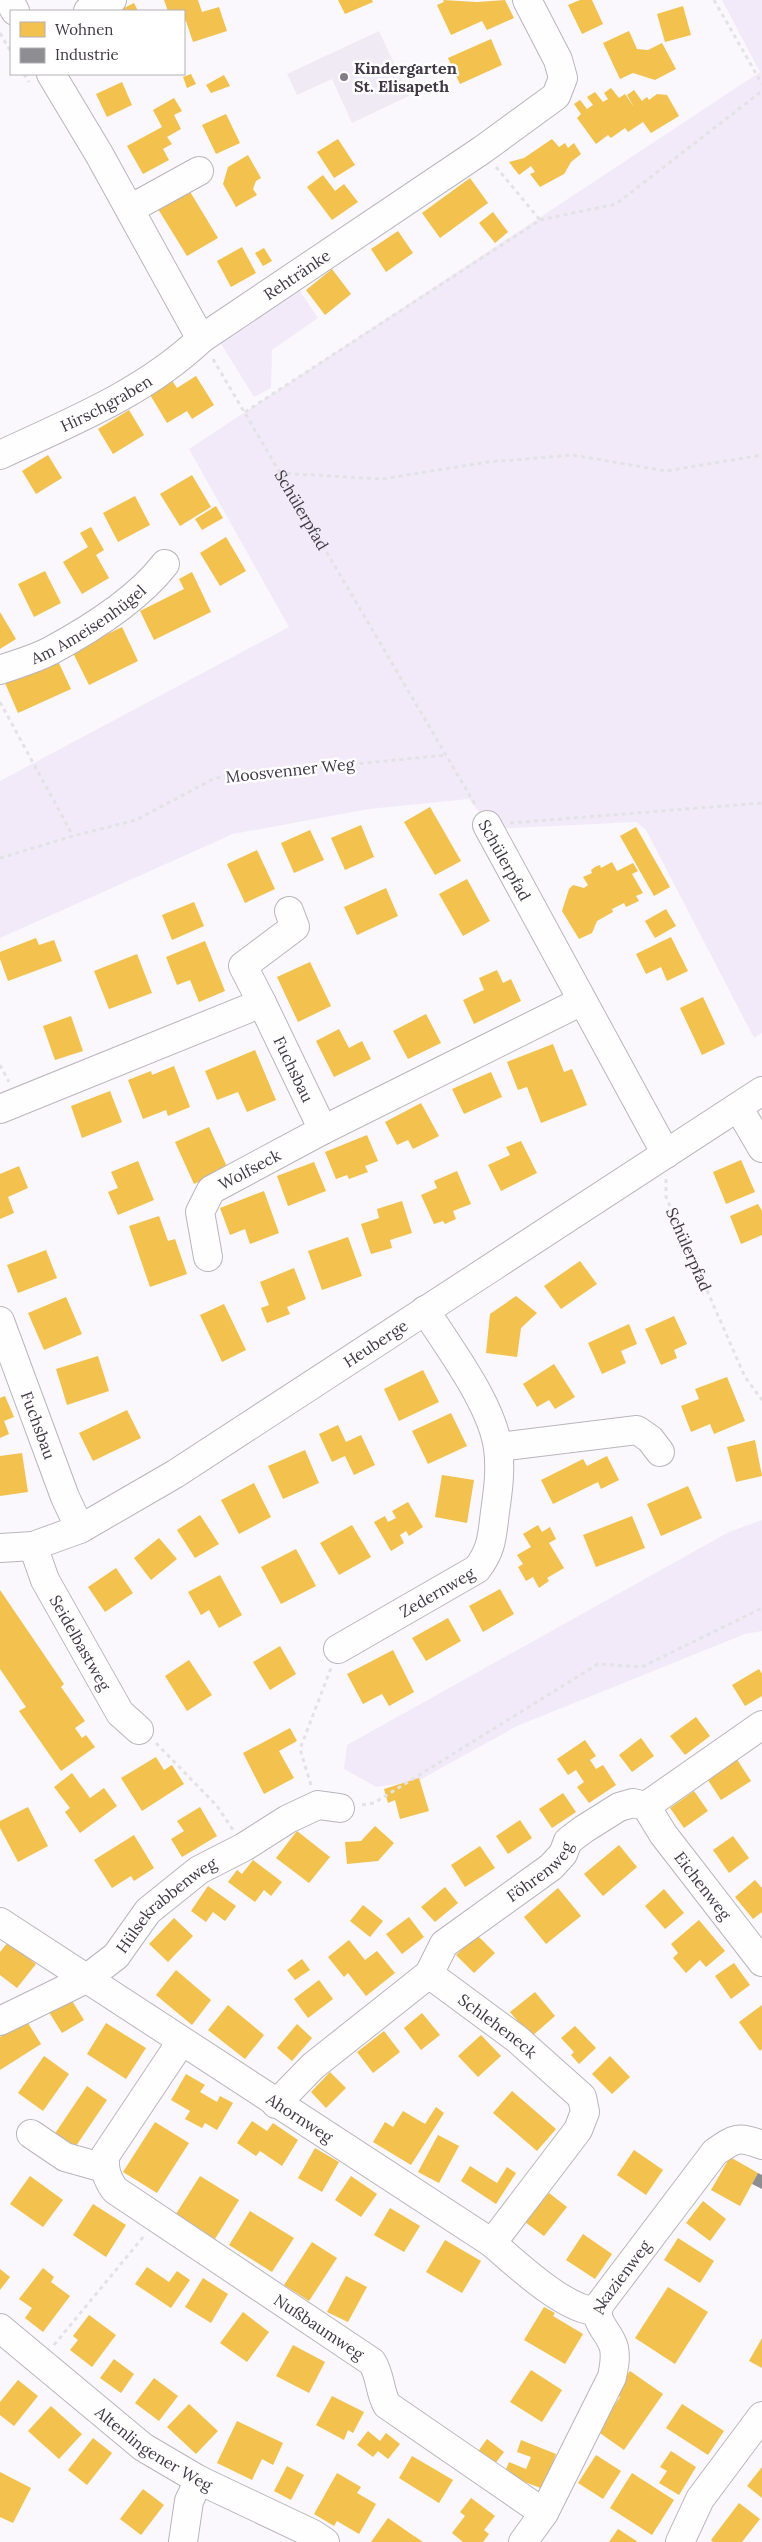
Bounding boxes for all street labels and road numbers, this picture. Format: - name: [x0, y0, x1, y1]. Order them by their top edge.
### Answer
- street label: Rehtränke: [260, 245, 334, 304]
- street label: Hirschgraben: [57, 370, 156, 436]
- street label: Schülerpfad: [270, 466, 333, 554]
- street label: Am Ameisenhügel: [27, 580, 150, 669]
- street label: Moosvenner Weg: [225, 753, 357, 787]
- street label: Schülerpfad: [475, 816, 536, 904]
- street label: Fuchsbau: [269, 1033, 318, 1106]
- street label: Wolfseck: [215, 1144, 284, 1194]
- street label: Schülerpfad: [662, 1204, 716, 1295]
- street label: Heuberge: [339, 1315, 411, 1372]
- street label: Fuchsbau: [17, 1388, 60, 1462]
- street label: Zedernweg: [396, 1562, 479, 1622]
- street label: Seidelbastweg: [45, 1591, 116, 1695]
- street label: Föhrenweg: [502, 1838, 577, 1906]
- street label: Eichenweg: [670, 1848, 736, 1925]
- street label: Hülsekrabbenweg: [111, 1852, 221, 1957]
- street label: Schleheneck: [454, 1989, 542, 2062]
- street label: Ahornweg: [262, 2088, 338, 2147]
- street label: Akazienweg: [587, 2235, 656, 2317]
- street label: Nußbaumweg: [270, 2289, 369, 2365]
- street label: Altenlingener Weg: [91, 2401, 217, 2495]

